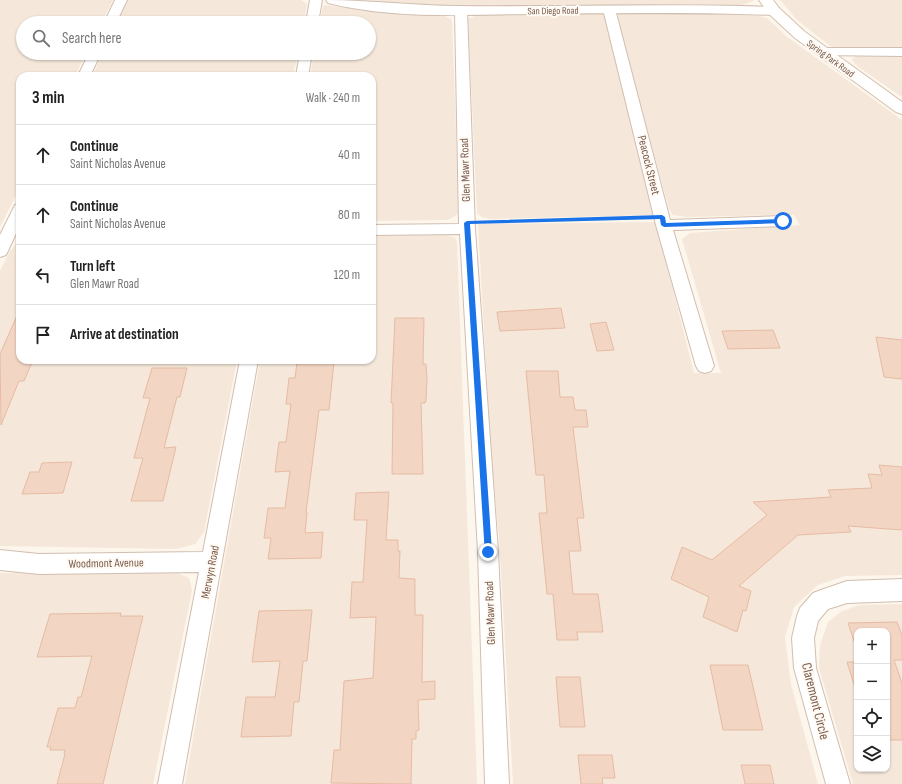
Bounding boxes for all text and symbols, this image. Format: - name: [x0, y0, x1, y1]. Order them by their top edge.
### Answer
- street label: San Diego Road: [527, 5, 579, 17]
- search box: [16, 16, 376, 60]
- icon: search: [30, 27, 52, 49]
- text: Search here: [62, 29, 122, 48]
- street label: Spring Park Road: [804, 38, 857, 80]
- text: 3 min: [32, 88, 65, 108]
- text: Walk · 240 m: [306, 90, 360, 106]
- street label: Peacock Street: [634, 134, 663, 197]
- text: Continue: [70, 137, 119, 156]
- street label: Glen Mawr Road: [457, 138, 474, 202]
- icon: ahead: [32, 144, 54, 166]
- text: 40 m: [338, 147, 360, 163]
- text: Saint Nicholas Avenue: [70, 156, 166, 172]
- text: Continue: [70, 197, 119, 216]
- icon: ahead: [32, 204, 54, 226]
- text: 80 m: [338, 207, 360, 223]
- route start: [774, 212, 792, 230]
- text: Saint Nicholas Avenue: [70, 216, 166, 232]
- text: Turn left: [70, 257, 115, 276]
- icon: left: [32, 264, 54, 286]
- text: 120 m: [334, 267, 360, 283]
- text: Glen Mawr Road: [70, 276, 139, 292]
- icon: arrive: [32, 324, 54, 346]
- text: Arrive at destination: [70, 325, 179, 344]
- route end: [479, 543, 497, 561]
- street label: Merwyn Road: [198, 544, 223, 600]
- street label: Woodmont Avenue: [68, 555, 144, 572]
- street label: Glen Mawr Road: [482, 581, 499, 645]
- map controls: [854, 628, 890, 772]
- button: +: [854, 628, 890, 664]
- street label: Claremont Circle: [798, 661, 833, 741]
- button: −: [854, 664, 890, 700]
- button: locate: [854, 700, 890, 736]
- button: layers: [854, 736, 890, 772]

